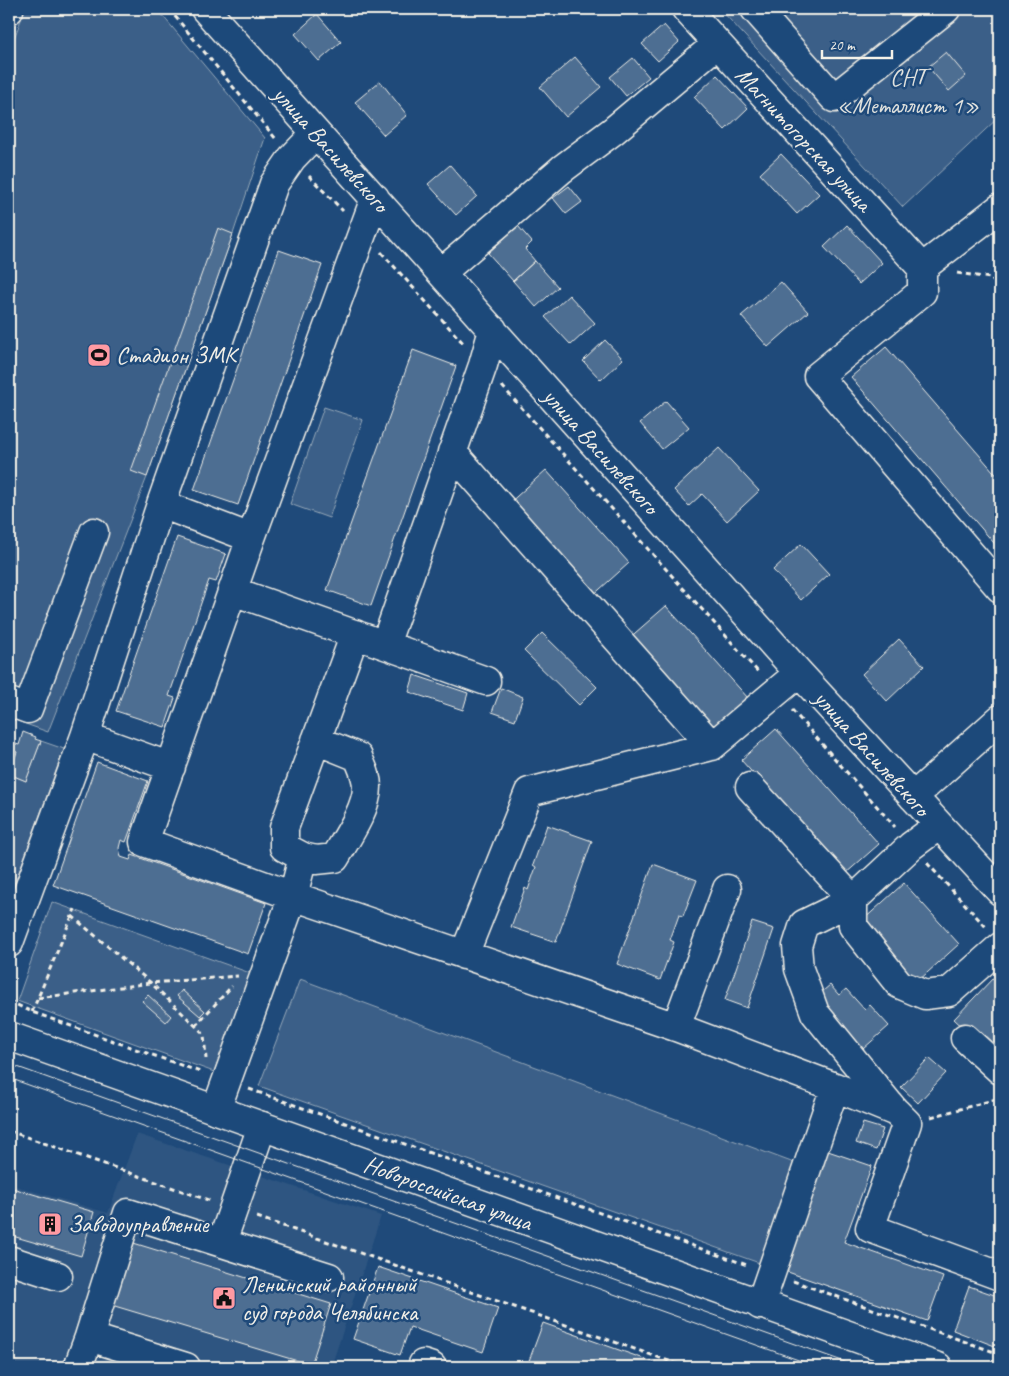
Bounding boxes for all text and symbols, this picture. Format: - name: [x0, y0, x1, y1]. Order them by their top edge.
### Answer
- scale bar: [822, 28, 892, 60]
- text: 20 m: [829, 36, 856, 55]
- street label: Магнитогорская улица: [729, 60, 880, 219]
- park label: СНТ «Металлист 1»: [837, 62, 979, 120]
- street label: улица Василевского: [265, 78, 397, 220]
- place label: Стадион ЗМК: [116, 340, 240, 370]
- sports icon: Стадион ЗМК: [86, 342, 112, 368]
- street label: улица Василевского: [535, 380, 667, 522]
- street label: улица Василевского: [806, 682, 938, 824]
- street label: Новороссийская улица: [360, 1149, 537, 1238]
- place label: Заводоуправление: [68, 1209, 210, 1239]
- building icon: Заводоуправление: [37, 1211, 63, 1237]
- place label: Ленинский районный суд города Челябинска: [242, 1269, 419, 1327]
- public building icon: Ленинский районный суд города Челябинска: [211, 1285, 237, 1311]

